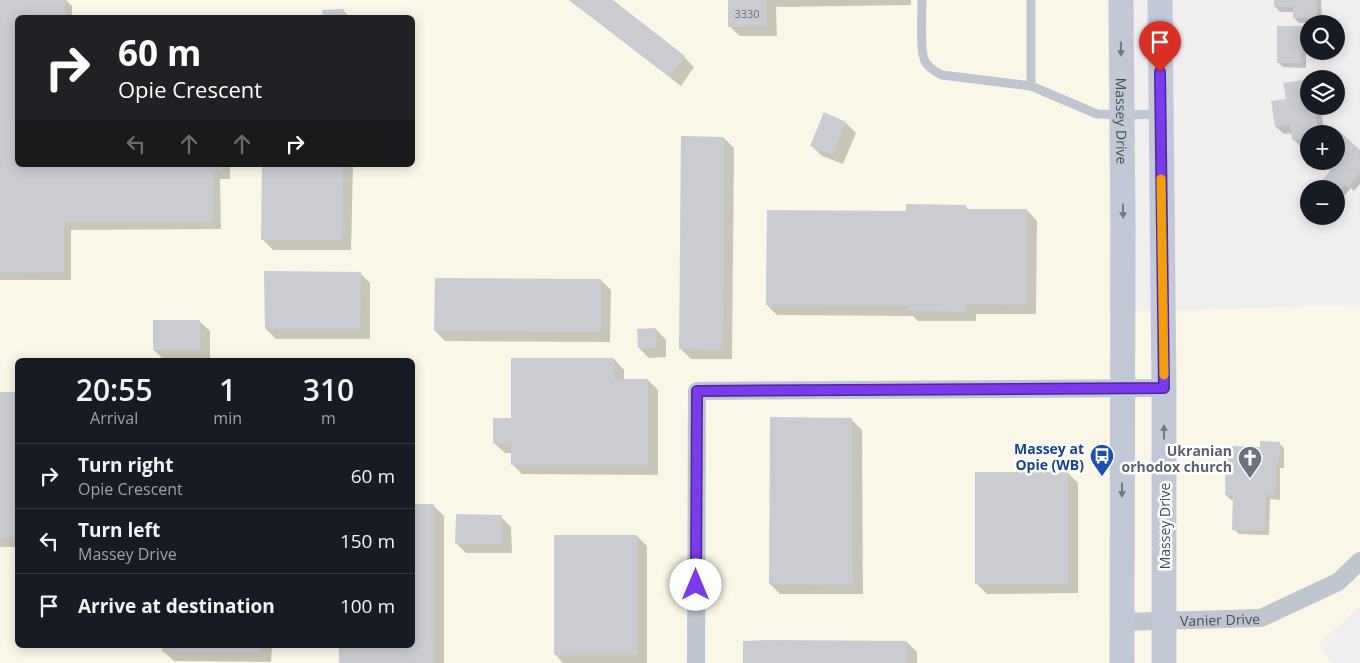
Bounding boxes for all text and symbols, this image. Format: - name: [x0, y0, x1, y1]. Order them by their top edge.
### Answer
- house number: 3330: [734, 6, 760, 21]
- map controls: [1300, 15, 1345, 225]
- button: search: [1300, 15, 1345, 60]
- pin: [1139, 21, 1181, 72]
- icon: arrive: [1146, 28, 1174, 56]
- text: 60 m: [118, 29, 201, 76]
- icon: right: [35, 35, 100, 100]
- one-way arrow: [1117, 41, 1125, 57]
- button: layers: [1300, 70, 1345, 115]
- text: Opie Crescent: [118, 74, 262, 104]
- street label: Massey Drive: [1112, 78, 1132, 164]
- button: +: [1300, 125, 1345, 170]
- icon: left: [122, 130, 150, 158]
- icon: ahead: [175, 130, 203, 158]
- icon: ahead: [228, 130, 256, 158]
- icon: right: [281, 130, 309, 158]
- button: −: [1300, 180, 1345, 225]
- one-way arrow: [1119, 203, 1127, 219]
- text: 20:55: [76, 369, 153, 410]
- text: 1: [219, 369, 236, 410]
- text: 310: [303, 369, 354, 410]
- text: Arrival: [90, 407, 138, 429]
- text: min: [213, 407, 242, 429]
- text: m: [321, 407, 336, 429]
- one-way arrow: [1160, 423, 1168, 439]
- place label: Massey at Opie (WB): [1014, 439, 1084, 474]
- place label: Ukranian orhodox church: [1121, 441, 1232, 476]
- bus stop icon: Massey at Opie (WB): [1089, 443, 1115, 477]
- church icon: Ukranian orhodox church: [1237, 445, 1263, 479]
- text: Turn right: [78, 452, 173, 478]
- icon: right: [35, 462, 63, 490]
- text: 60 m: [351, 463, 395, 489]
- text: Opie Crescent: [78, 478, 183, 500]
- one-way arrow: [1118, 482, 1126, 498]
- street label: Massey Drive: [1155, 483, 1174, 569]
- text: Turn left: [78, 517, 160, 543]
- icon: left: [35, 527, 63, 555]
- text: 150 m: [340, 528, 395, 554]
- text: Massey Drive: [78, 543, 177, 565]
- position arrow: [669, 558, 721, 610]
- icon: arrive: [35, 592, 63, 620]
- text: Arrive at destination: [78, 593, 275, 619]
- text: 100 m: [340, 593, 395, 619]
- street label: Vanier Drive: [1180, 609, 1260, 630]

